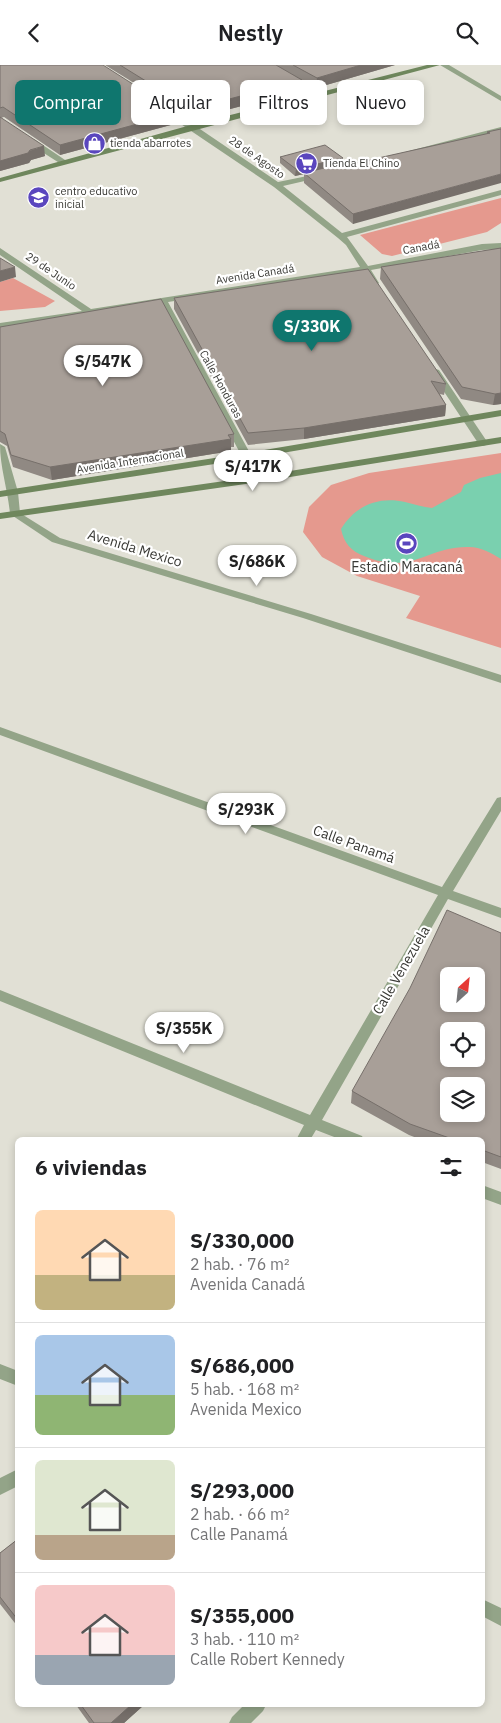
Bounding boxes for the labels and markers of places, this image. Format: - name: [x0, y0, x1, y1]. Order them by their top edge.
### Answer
- shop icon: tienda abarrotes: [82, 131, 106, 155]
- place label: tienda abarrotes: [110, 136, 191, 150]
- supermarket icon: Tienda El Chino: [295, 151, 319, 175]
- place label: Tienda El Chino: [323, 156, 399, 170]
- place label: centro educativo inicial: [55, 184, 138, 211]
- school or university icon: centro educativo inicial: [27, 185, 51, 209]
- pin: S/330K: [271, 309, 353, 352]
- pin: S/547K: [62, 345, 144, 387]
- pin: S/417K: [212, 449, 294, 492]
- sports icon: Estadio Maracaná: [395, 532, 419, 556]
- pin: S/686K: [216, 545, 298, 587]
- place label: Estadio Maracaná: [351, 558, 463, 576]
- pin: S/293K: [205, 793, 287, 835]
- pin: S/355K: [143, 1011, 225, 1054]

